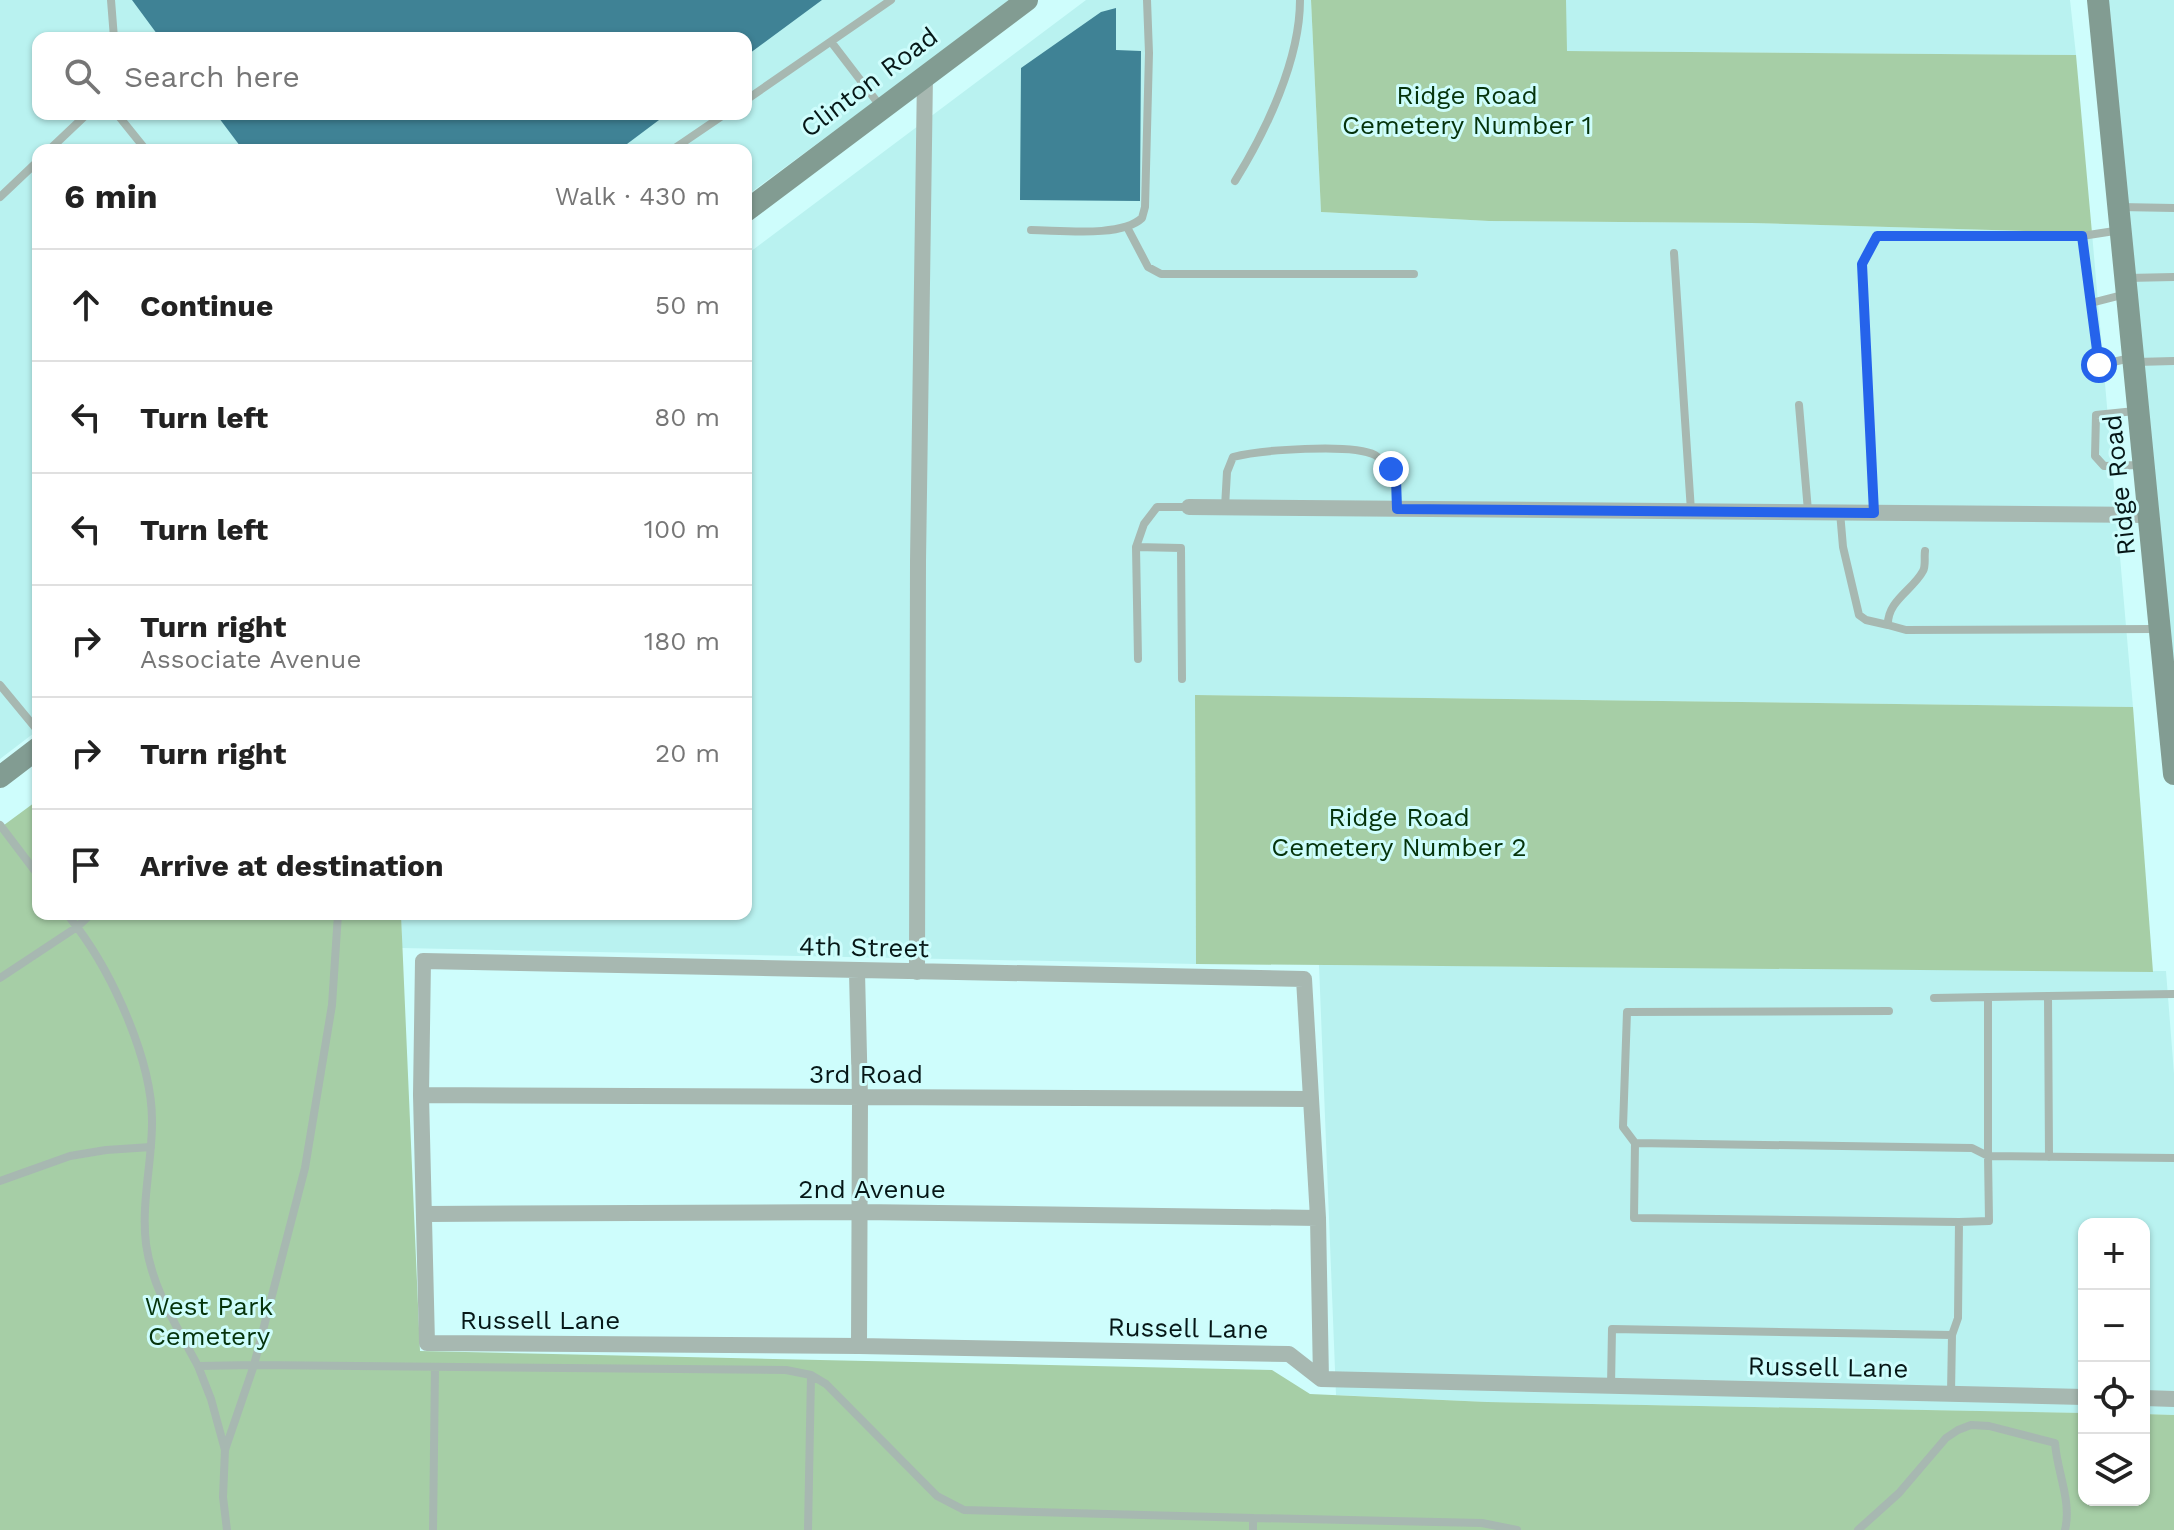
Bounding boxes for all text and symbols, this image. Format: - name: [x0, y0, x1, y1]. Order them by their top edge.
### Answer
- street label: Clinton Road: [795, 21, 943, 143]
- search box: [32, 32, 752, 120]
- icon: search: [60, 54, 104, 98]
- text: Search here: [124, 59, 300, 94]
- park label: Ridge Road Cemetery Number 1: [1342, 80, 1592, 140]
- text: 6 min: [64, 176, 158, 216]
- text: Walk · 430 m: [555, 181, 720, 211]
- icon: ahead: [64, 283, 108, 327]
- text: Continue: [140, 288, 273, 323]
- text: 50 m: [655, 290, 720, 320]
- route start: [2081, 347, 2117, 383]
- icon: left: [64, 395, 108, 439]
- text: Turn left: [140, 400, 268, 435]
- text: 80 m: [654, 402, 720, 432]
- street label: Ridge Road: [2097, 413, 2141, 557]
- route end: [1373, 451, 1409, 487]
- icon: left: [64, 507, 108, 551]
- text: Turn left: [140, 512, 268, 547]
- text: 100 m: [644, 514, 720, 544]
- text: Turn right: [140, 609, 286, 644]
- icon: right: [64, 619, 108, 663]
- text: 180 m: [644, 626, 720, 656]
- text: Associate Avenue: [140, 644, 361, 674]
- icon: right: [64, 731, 108, 775]
- text: Turn right: [140, 736, 286, 771]
- text: 20 m: [655, 738, 720, 768]
- park label: Ridge Road Cemetery Number 2: [1271, 802, 1527, 862]
- icon: arrive: [64, 843, 108, 887]
- text: Arrive at destination: [140, 848, 444, 883]
- street label: 4th Street: [799, 931, 929, 963]
- street label: 3rd Road: [809, 1059, 923, 1089]
- street label: 2nd Avenue: [798, 1174, 946, 1204]
- map controls: [2078, 1218, 2150, 1506]
- button: +: [2078, 1218, 2150, 1290]
- button: −: [2078, 1290, 2150, 1362]
- park label: West Park Cemetery: [145, 1291, 274, 1351]
- street label: Russell Lane: [460, 1305, 620, 1335]
- street label: Russell Lane: [1107, 1312, 1269, 1344]
- street label: Russell Lane: [1747, 1351, 1909, 1383]
- button: locate: [2078, 1362, 2150, 1434]
- button: layers: [2078, 1434, 2150, 1506]

